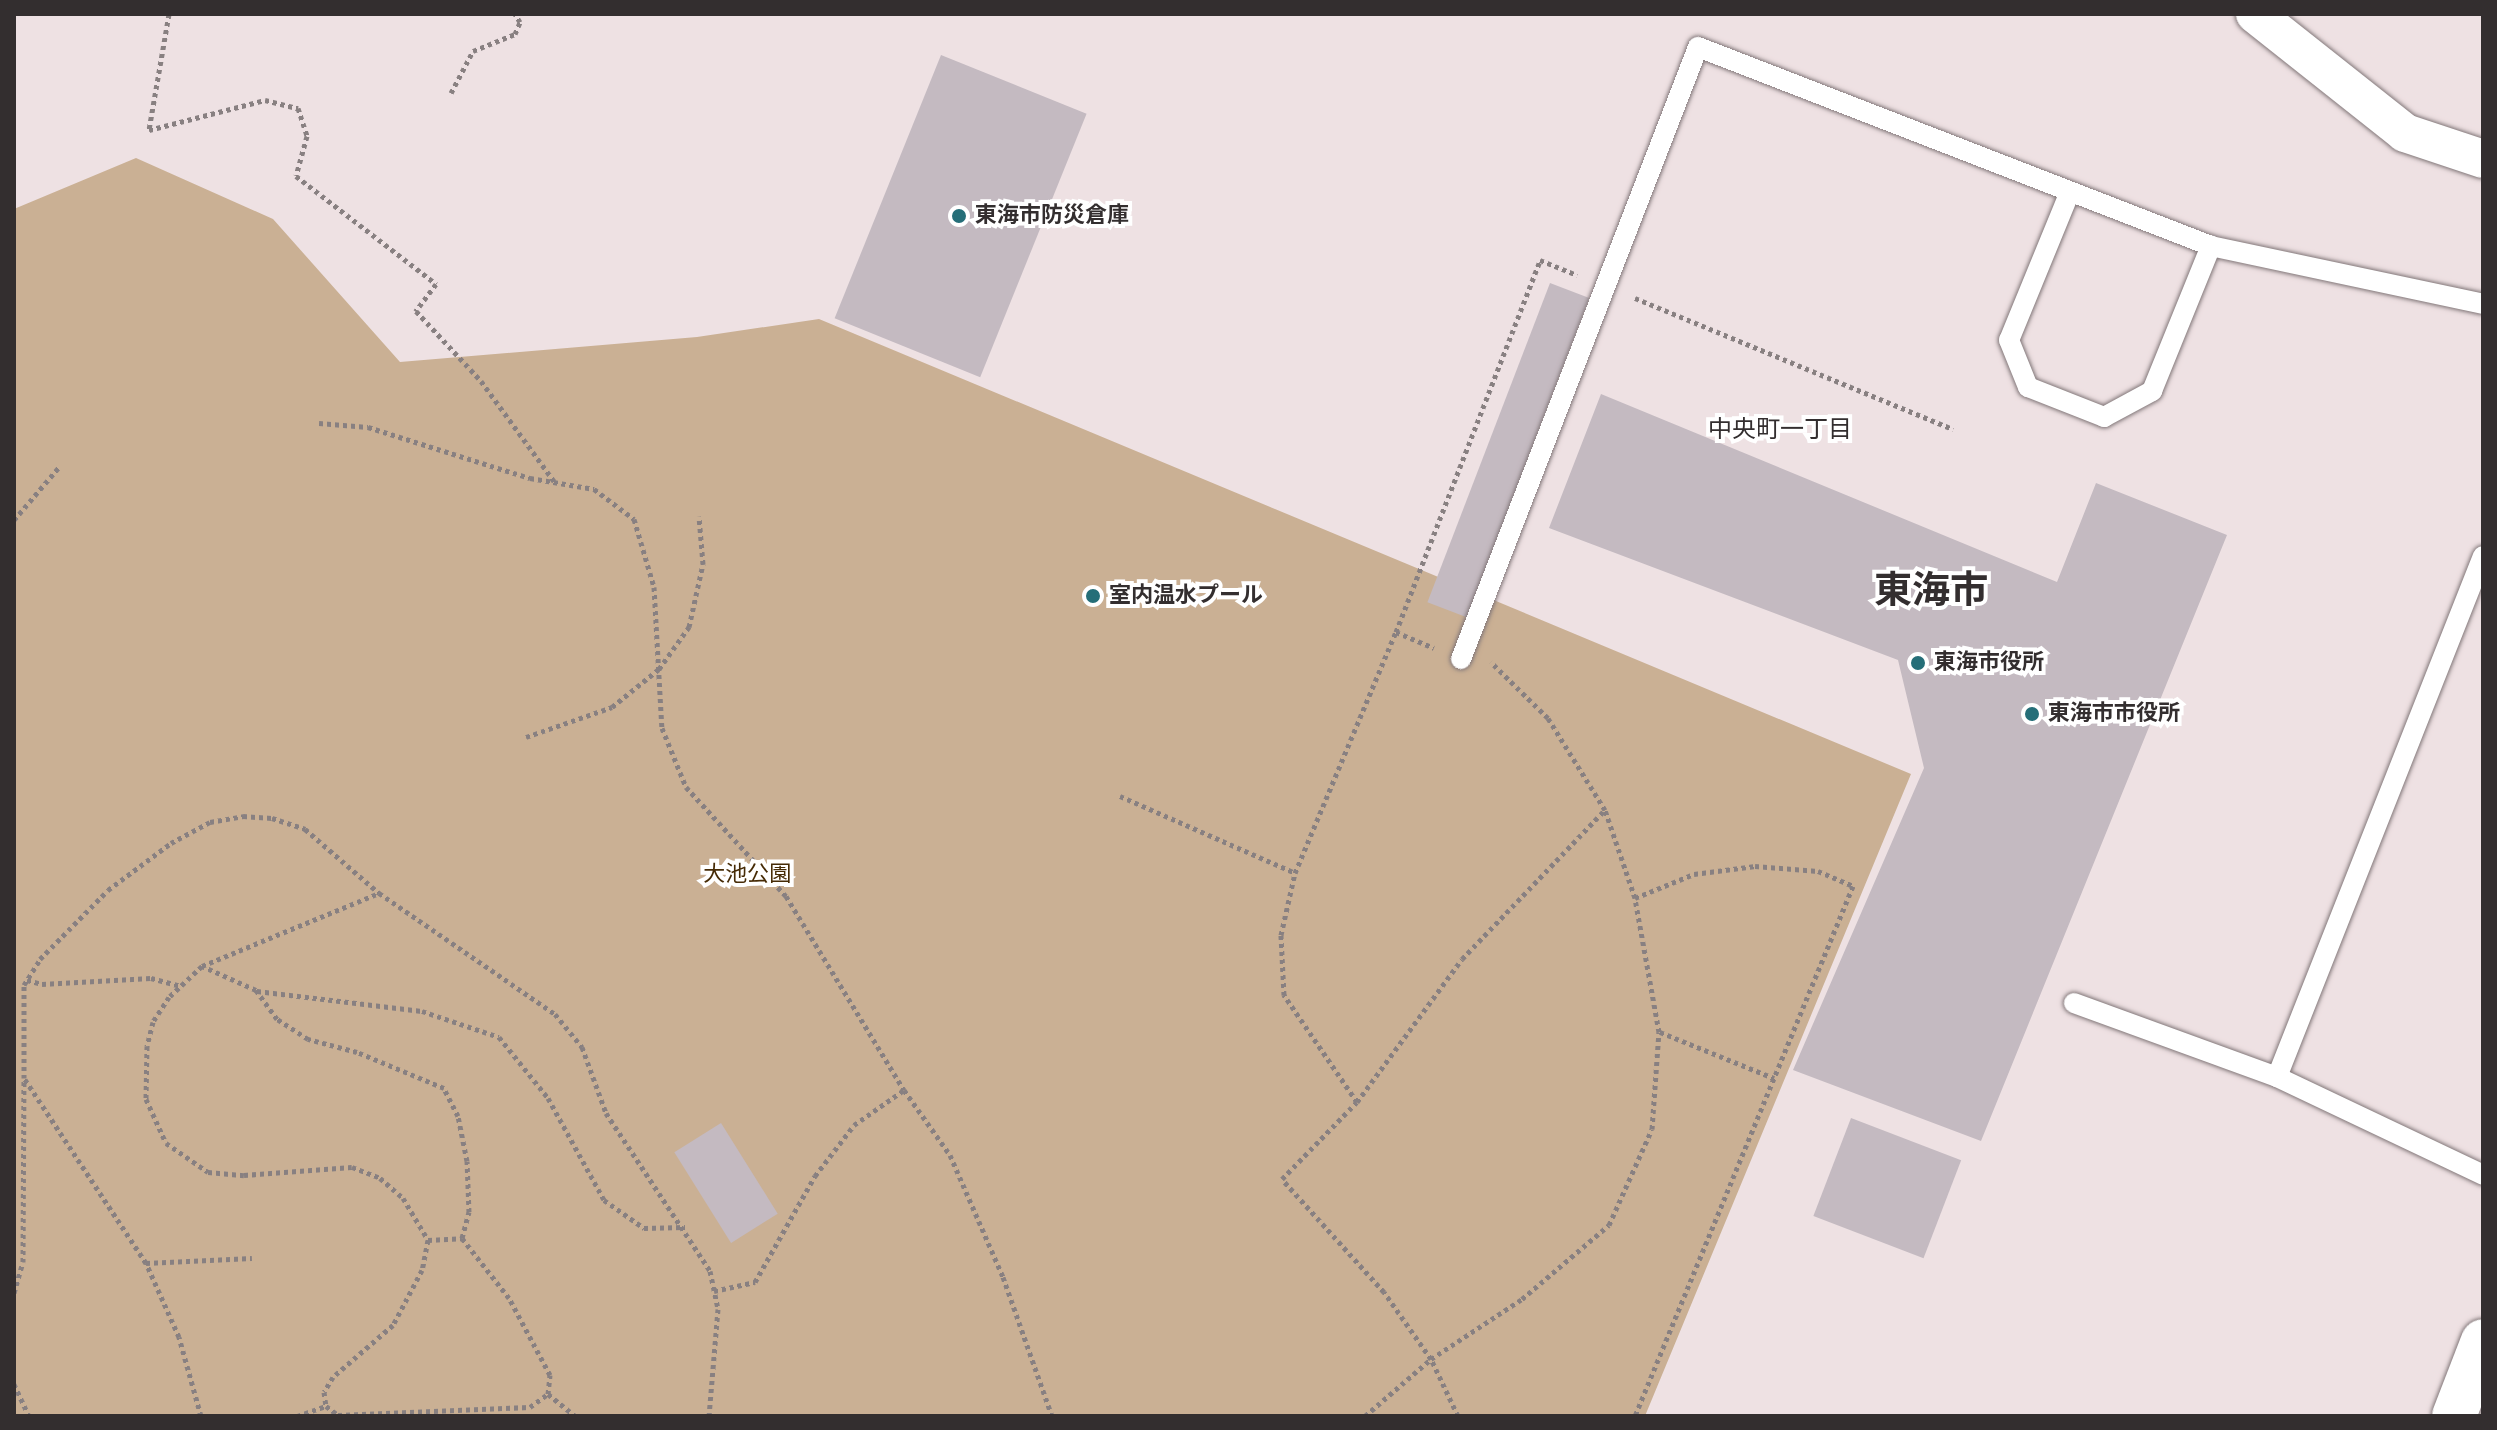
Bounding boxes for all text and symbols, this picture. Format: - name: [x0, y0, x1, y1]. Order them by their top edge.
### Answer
- place label: 東海市防災倉庫: [975, 203, 1129, 229]
- marker: 東海市防災倉庫: [950, 207, 968, 225]
- district label: 中央町一丁目: [1708, 416, 1852, 444]
- district label: 東海市: [1874, 568, 1988, 614]
- place label: 室内温水プール: [1109, 583, 1263, 609]
- marker: 室内温水プール: [1084, 587, 1102, 605]
- place label: 東海市役所: [1934, 650, 2044, 676]
- marker: 東海市役所: [1909, 654, 1927, 672]
- place label: 東海市市役所: [2048, 701, 2180, 727]
- marker: 東海市市役所: [2023, 705, 2041, 723]
- park label: 大池公園: [703, 862, 791, 888]

